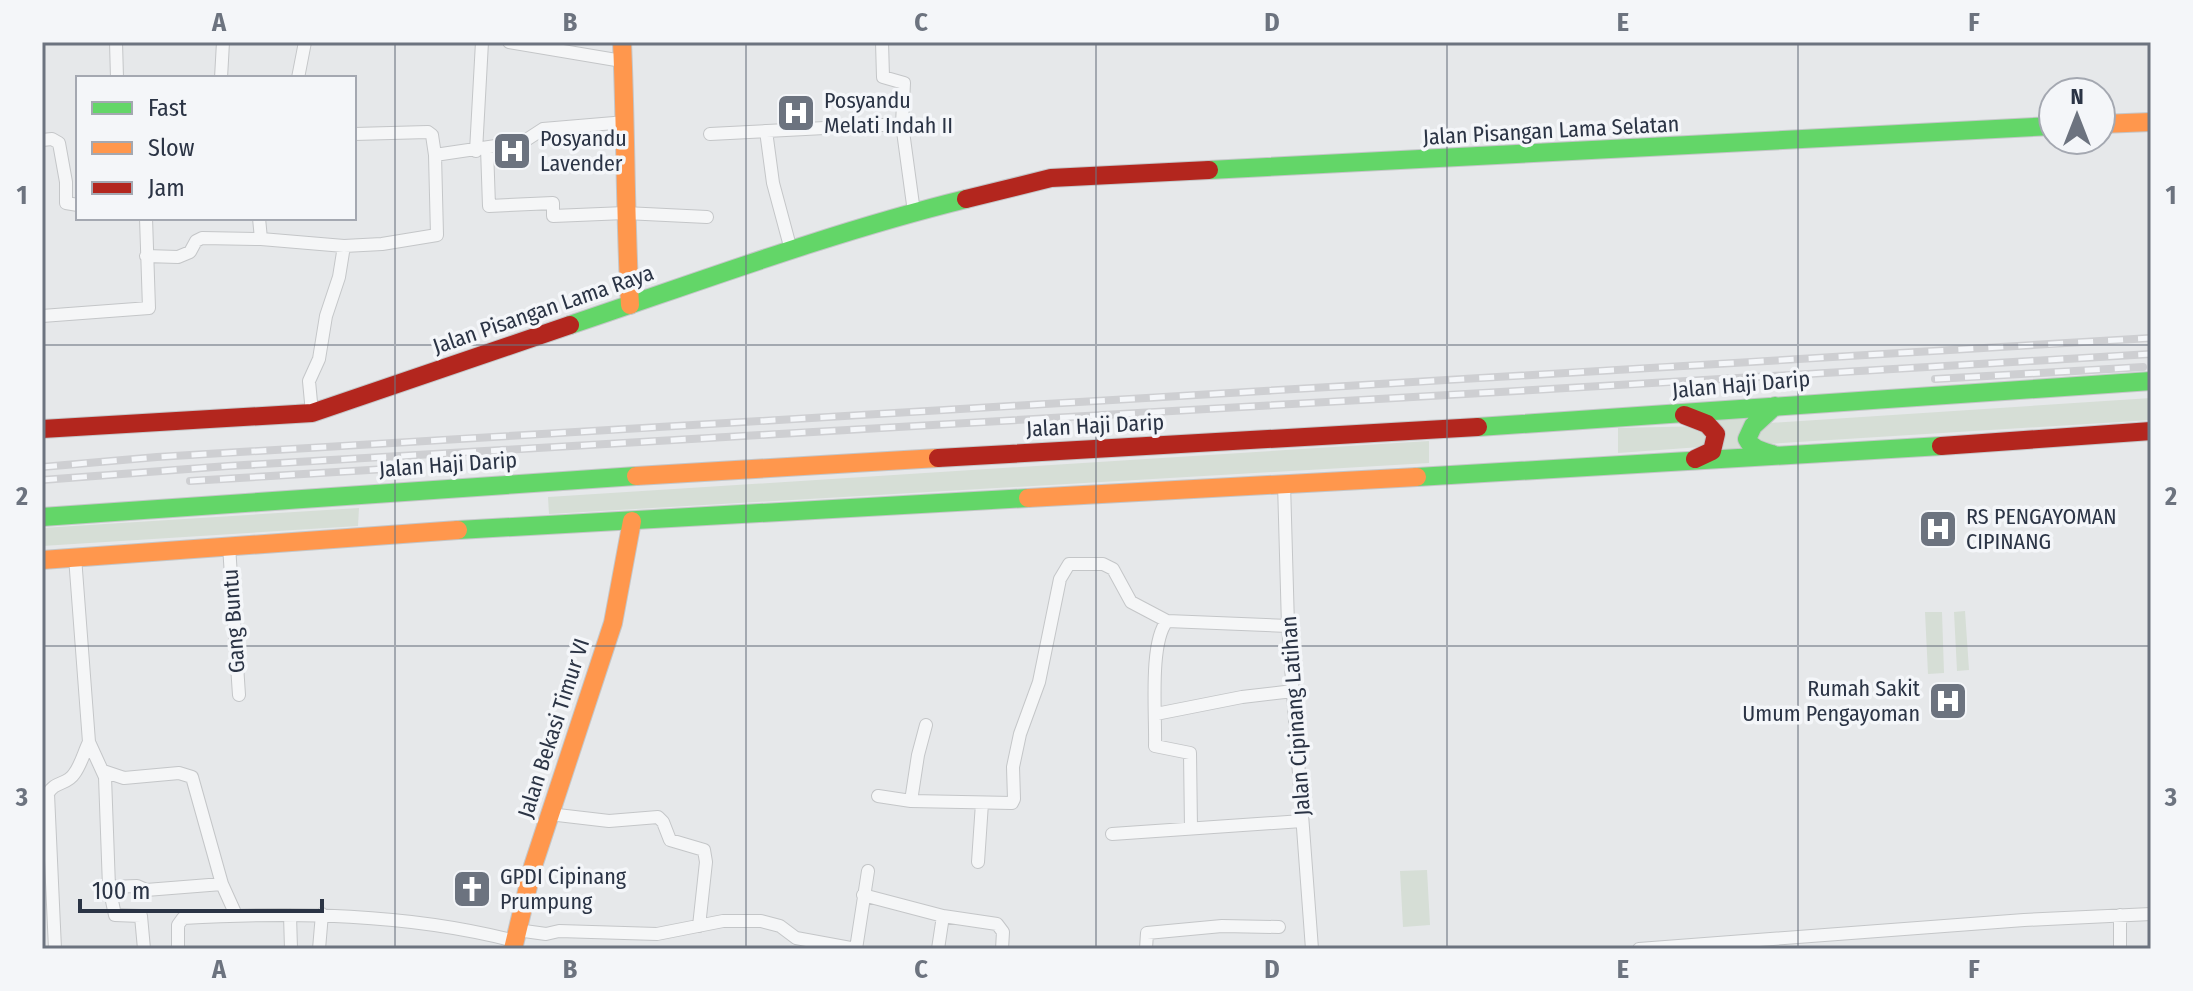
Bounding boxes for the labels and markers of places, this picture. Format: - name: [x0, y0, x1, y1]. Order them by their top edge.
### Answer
- place label: Posyandu Melati Indah II: [824, 87, 953, 139]
- hospital icon: Posyandu Melati Indah II: [775, 92, 817, 134]
- place label: Posyandu Lavender: [540, 125, 627, 177]
- hospital icon: Posyandu Lavender: [491, 130, 533, 172]
- place label: RS PENGAYOMAN CIPINANG: [1966, 503, 2117, 555]
- hospital icon: RS PENGAYOMAN CIPINANG: [1917, 508, 1959, 550]
- place label: Rumah Sakit Umum Pengayoman: [1742, 675, 1921, 727]
- hospital icon: Rumah Sakit Umum Pengayoman: [1927, 680, 1969, 722]
- place label: GPDI Cipinang Prumpung: [500, 863, 627, 915]
- church icon: GPDI Cipinang Prumpung: [451, 868, 493, 910]

